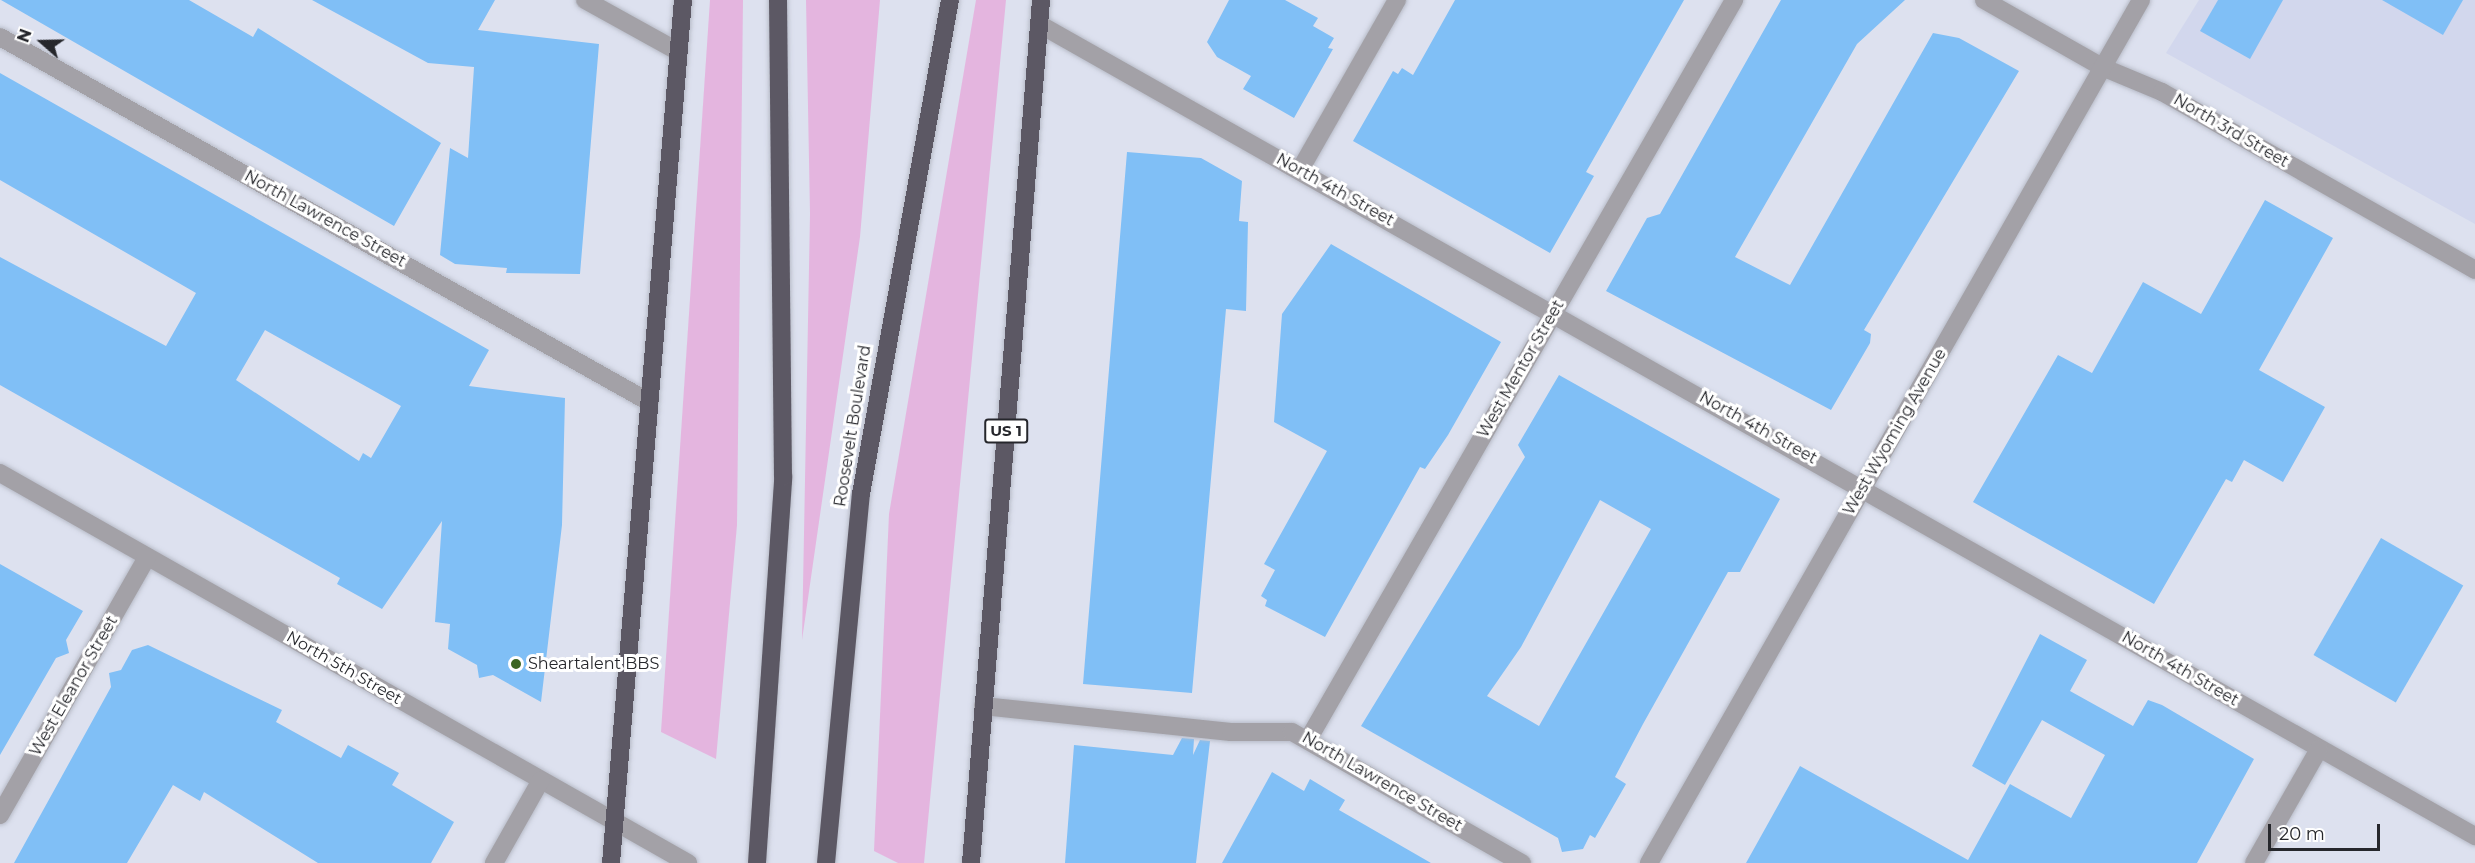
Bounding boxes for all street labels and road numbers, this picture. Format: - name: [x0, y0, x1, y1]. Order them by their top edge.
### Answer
- street label: North 3rd Street: [2170, 90, 2292, 172]
- street label: North 4th Street: [1273, 150, 1397, 230]
- street label: North Lawrence Street: [241, 167, 409, 271]
- street label: West Mentor Street: [1474, 297, 1568, 441]
- street label: Roosevelt Boulevard: [831, 344, 875, 508]
- street label: West Wyoming Avenue: [1839, 345, 1951, 519]
- street label: North 4th Street: [1696, 388, 1820, 468]
- road number: US 1: [984, 419, 1028, 443]
- street label: West Eleanor Street: [26, 612, 122, 760]
- street label: North 5th Street: [283, 627, 405, 709]
- street label: North 4th Street: [2118, 628, 2242, 710]
- street label: North Lawrence Street: [1298, 728, 1466, 836]

